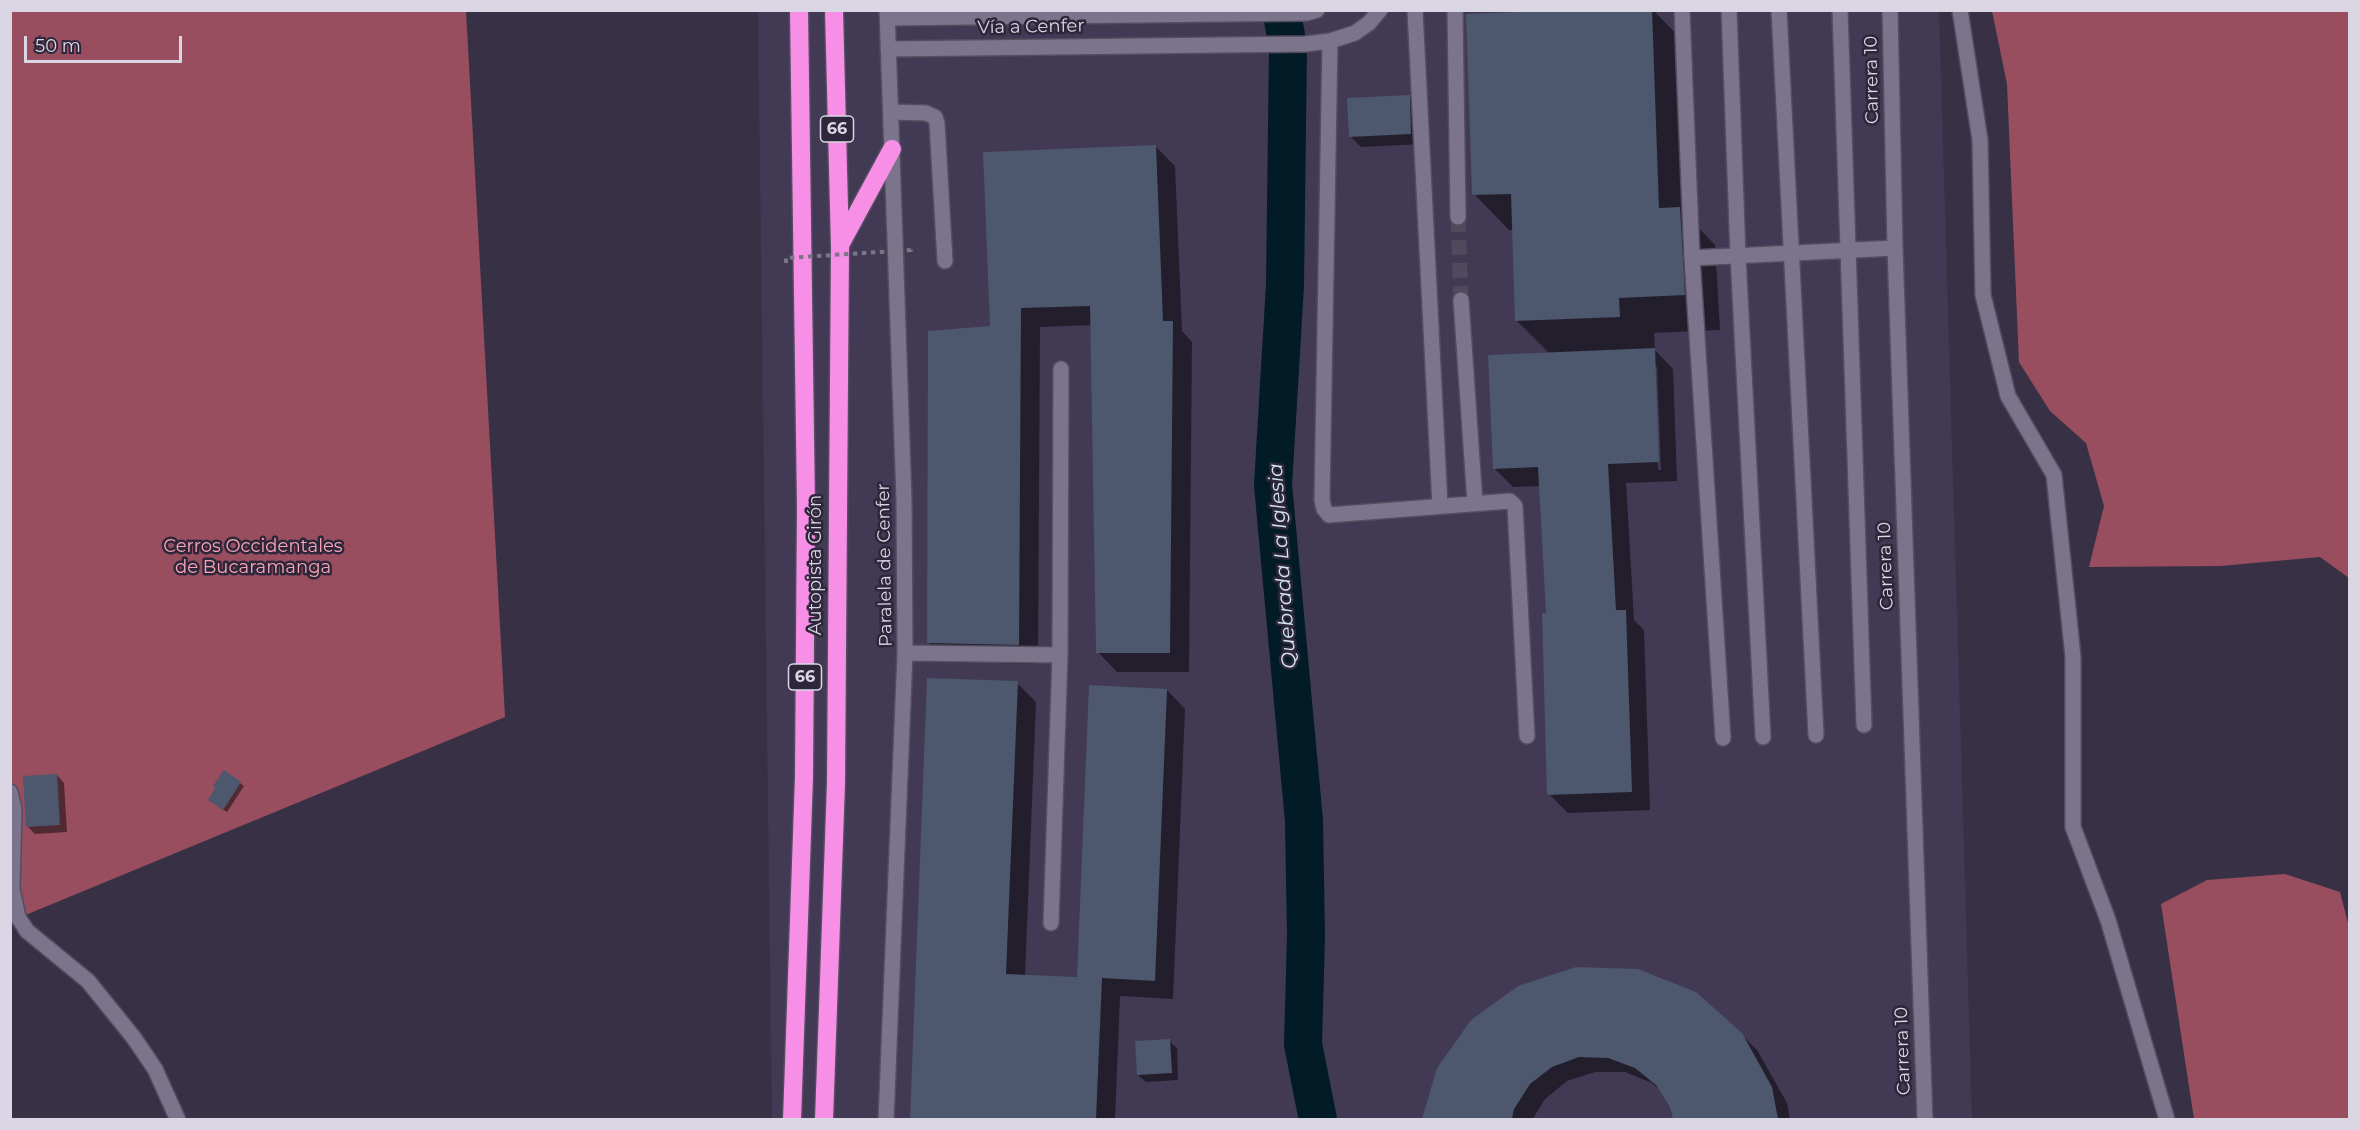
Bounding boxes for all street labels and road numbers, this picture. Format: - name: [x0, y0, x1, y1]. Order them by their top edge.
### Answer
- street label: Vía a Cenfer: [977, 15, 1085, 39]
- street label: Carrera 10: [1860, 36, 1884, 124]
- road number: 66: [820, 116, 854, 142]
- street label: Paralela de Cenfer: [873, 483, 897, 647]
- street label: Autopista Girón: [805, 495, 827, 635]
- street label: Carrera 10: [1874, 521, 1898, 611]
- road number: 66: [788, 664, 822, 690]
- street label: Carrera 10: [1891, 1006, 1915, 1096]

